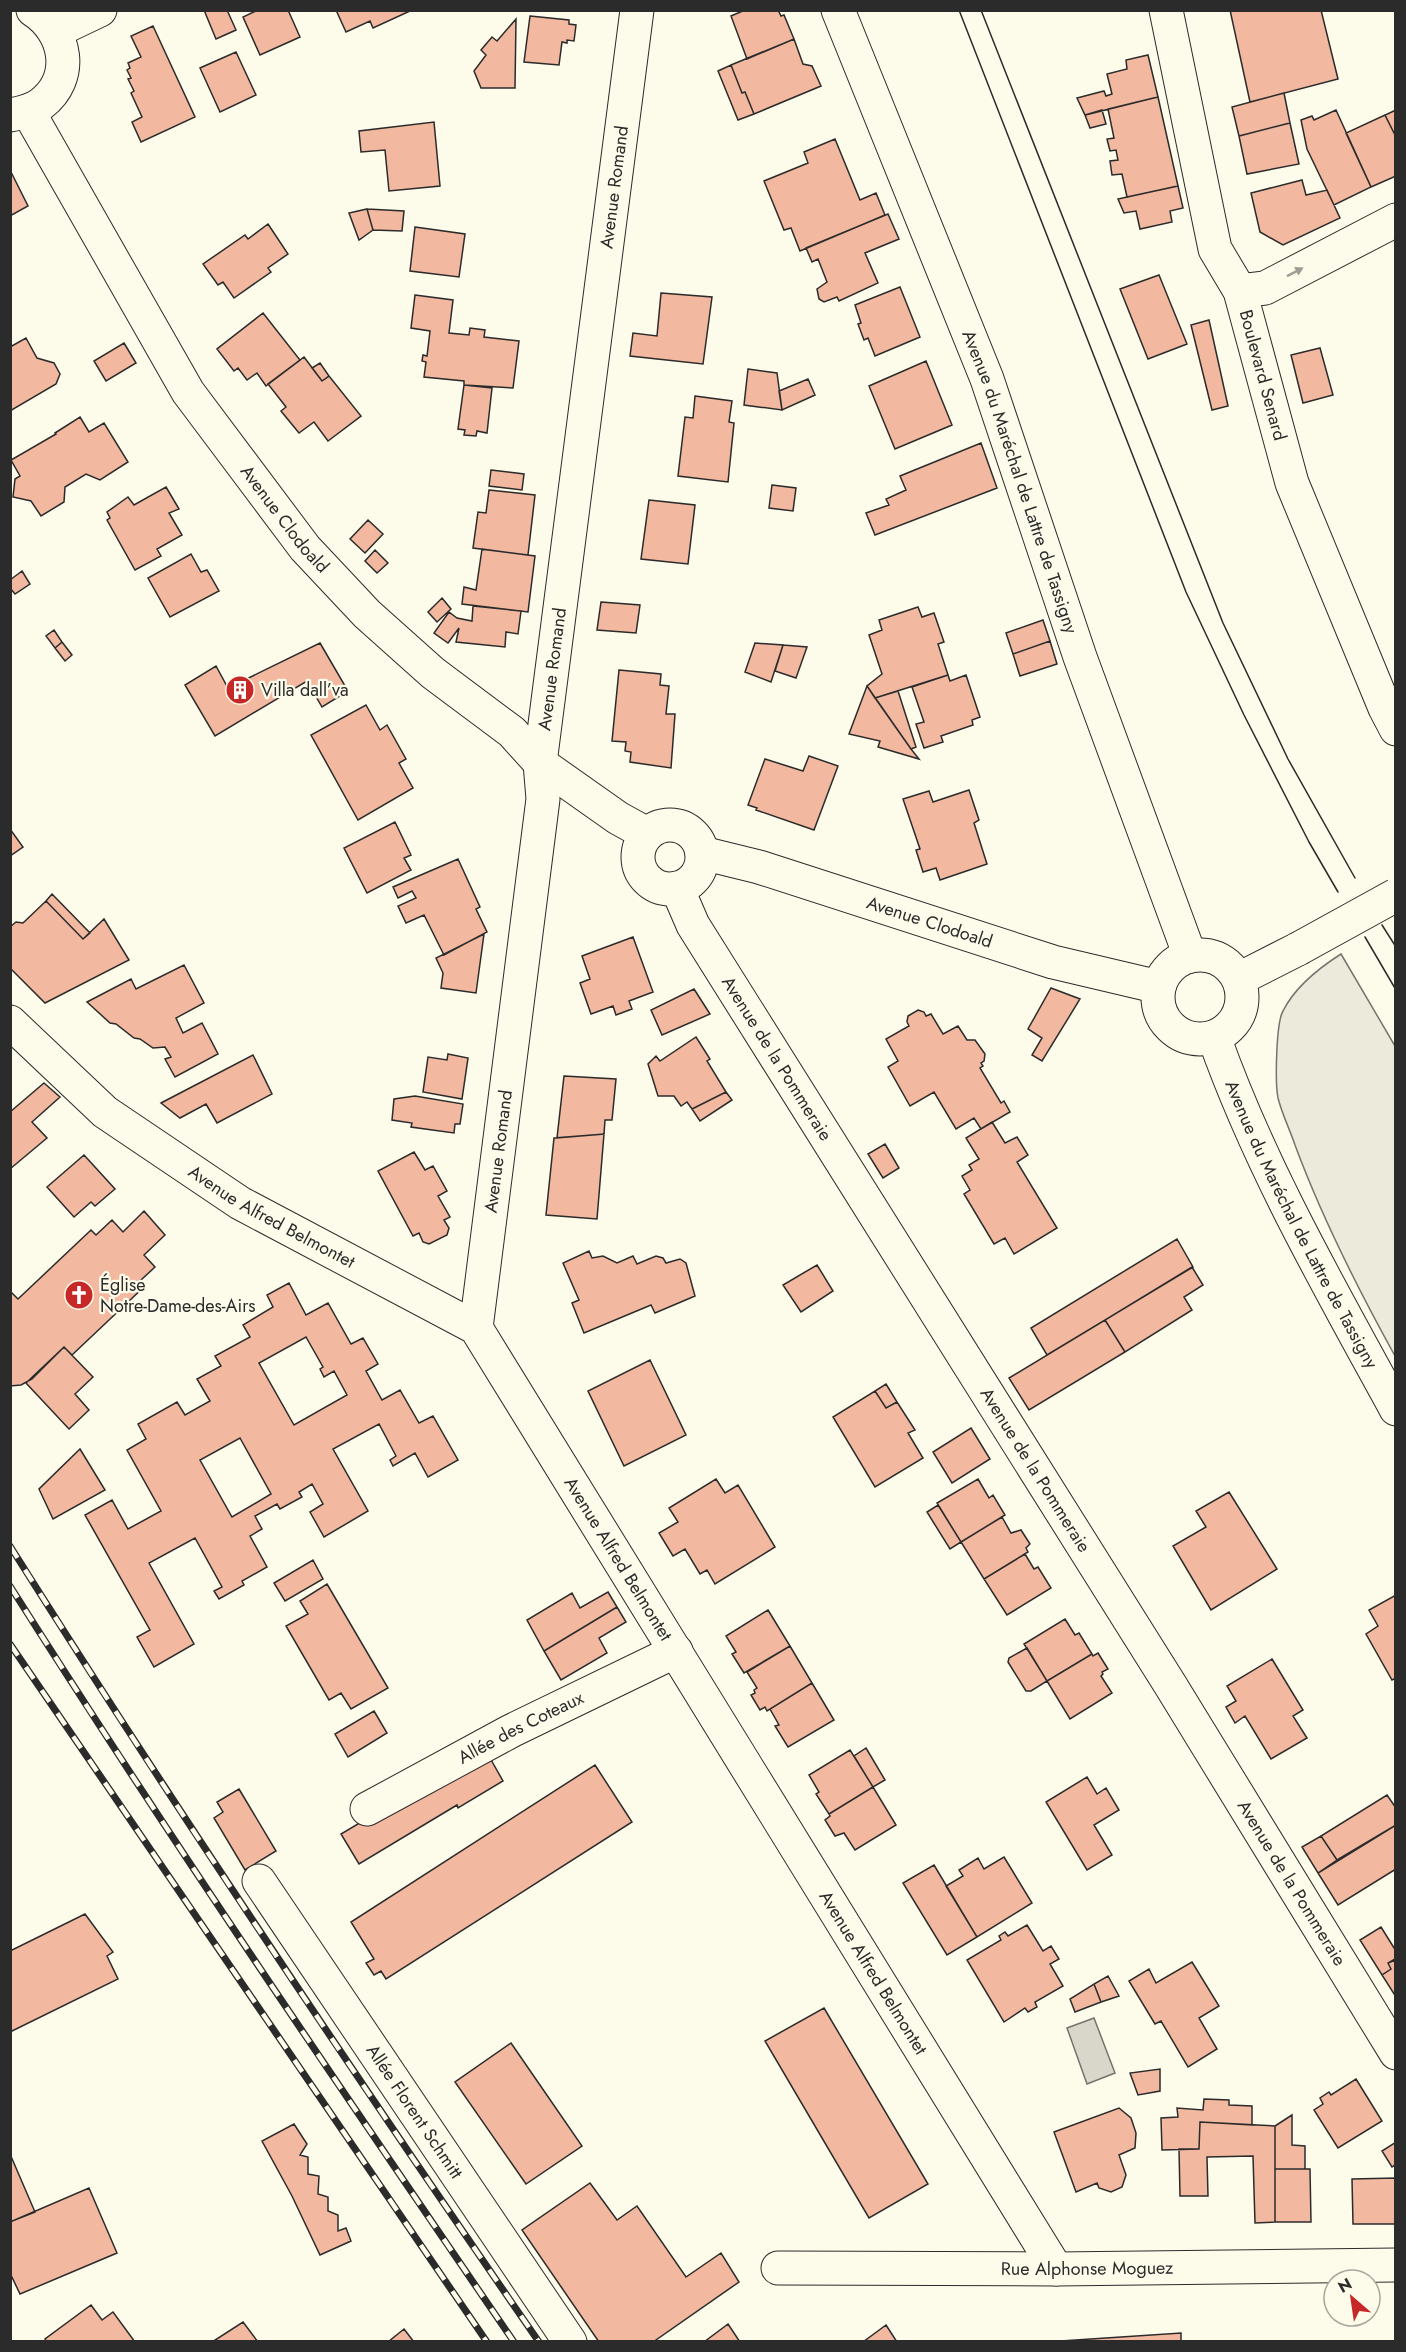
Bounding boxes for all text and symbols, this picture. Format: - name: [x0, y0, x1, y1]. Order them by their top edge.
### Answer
- street label: Avenue Romand: [593, 124, 635, 250]
- one-way arrow: [1287, 267, 1304, 277]
- street label: Boulevard Senard: [1233, 307, 1293, 444]
- street label: Avenue du Maréchal de Lattre de Tassigny: [956, 326, 1084, 637]
- street label: Avenue Clodoald: [234, 460, 335, 579]
- street label: Avenue Romand: [531, 606, 573, 732]
- building icon: Villa dall’va: [224, 674, 256, 706]
- place label: Villa dall’va: [261, 677, 349, 703]
- street label: Avenue Clodoald: [863, 890, 996, 955]
- street label: Avenue de la Pommeraie: [715, 971, 838, 1146]
- street label: Avenue du Maréchal de Lattre de Tassigny: [1219, 1076, 1384, 1373]
- street label: Avenue Romand: [478, 1088, 519, 1214]
- street label: Avenue Alfred Belmontet: [183, 1159, 360, 1275]
- place label: Église Notre-Dame-des-Airs: [100, 1272, 256, 1319]
- church icon: Église Notre-Dame-des-Airs: [63, 1279, 95, 1311]
- street label: Avenue de la Pommeraie: [974, 1383, 1097, 1557]
- street label: Avenue Alfred Belmontet: [558, 1472, 679, 1646]
- street label: Allée des Coteaux: [453, 1685, 588, 1770]
- street label: Avenue de la Pommeraie: [1231, 1795, 1352, 1971]
- street label: Avenue Alfred Belmontet: [813, 1886, 934, 2060]
- street label: Allée Florent Schmitt: [360, 2039, 469, 2184]
- street label: Rue Alphonse Moguez: [1001, 2255, 1174, 2282]
- north arrow: [1322, 2268, 1382, 2328]
- text: N: [1334, 2272, 1356, 2298]

